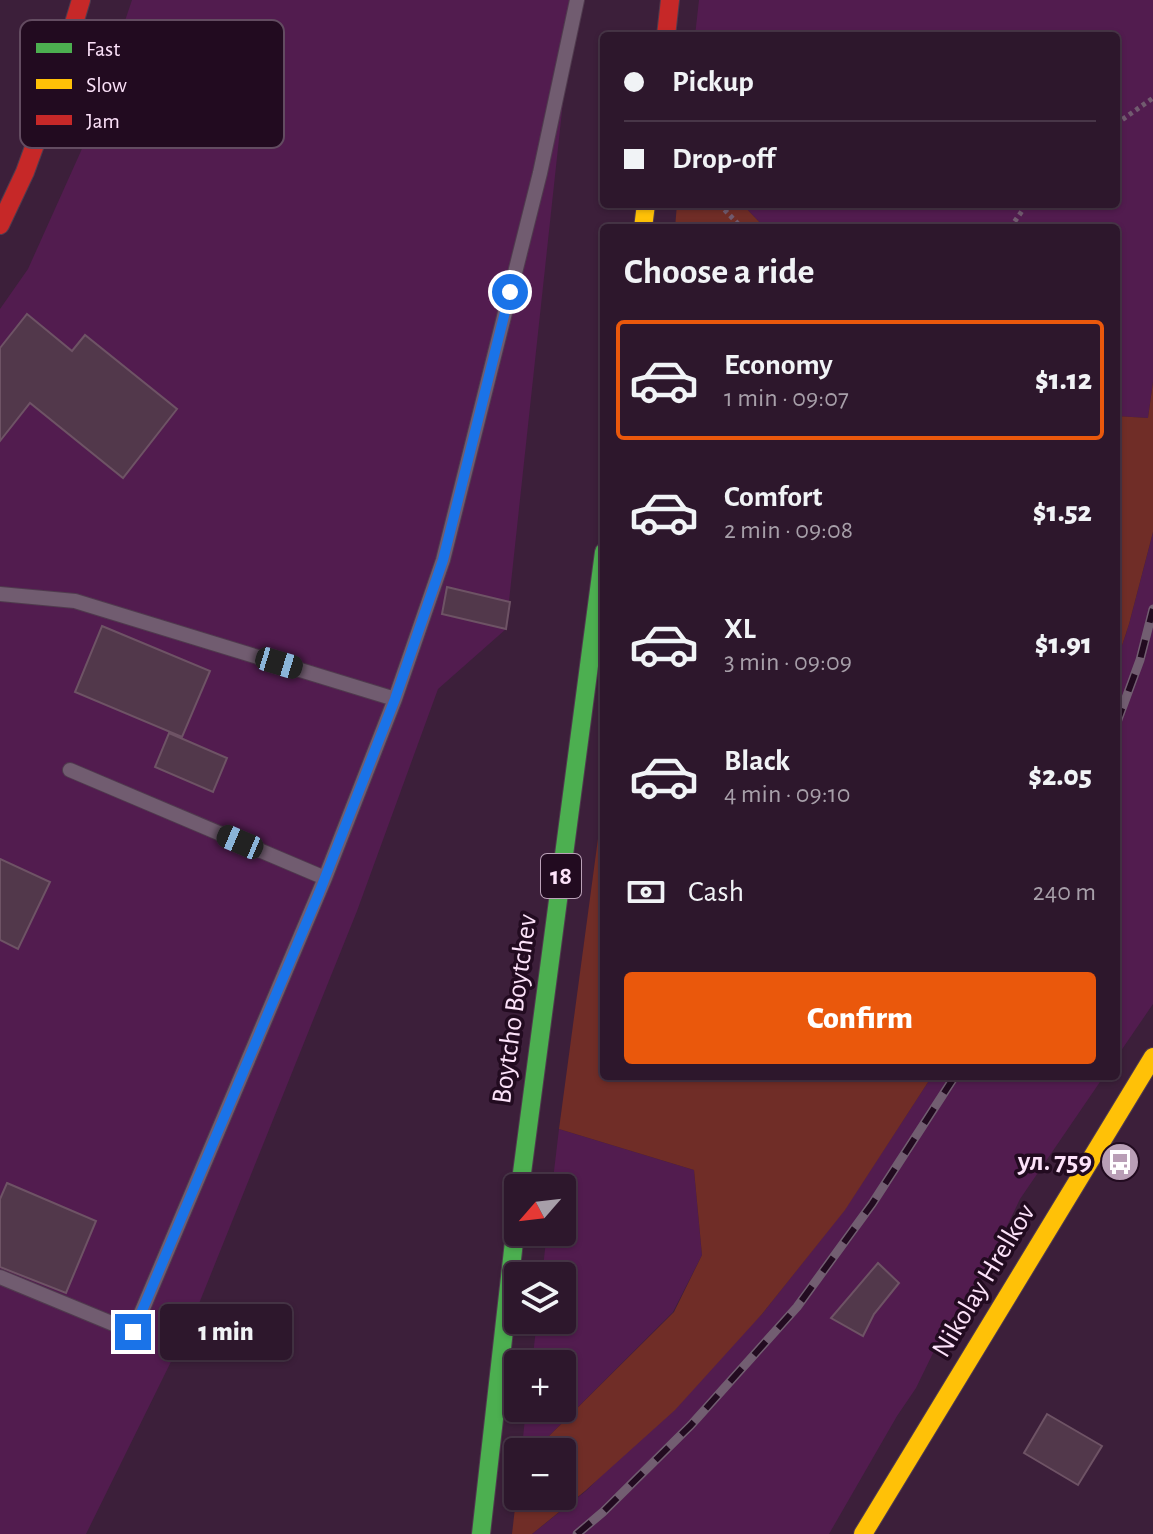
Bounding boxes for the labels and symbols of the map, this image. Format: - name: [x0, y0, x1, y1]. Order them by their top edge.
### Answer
- legend: [20, 20, 284, 148]
- text: Fast: [86, 38, 120, 60]
- text: Slow: [86, 74, 127, 96]
- text: Jam: [86, 110, 120, 132]
- route start: [492, 274, 528, 310]
- car: [253, 645, 305, 681]
- car: [213, 822, 267, 862]
- road number: 18: [541, 854, 581, 898]
- street label: Boytcho Boytchev: [488, 912, 542, 1106]
- bus stop icon: ул. 759: [1099, 1141, 1141, 1183]
- place label: ул. 759: [1017, 1148, 1092, 1176]
- north arrow: [504, 1174, 576, 1246]
- street label: Nikolay Hrelkov: [927, 1199, 1041, 1362]
- callout: 1 min: [161, 1304, 293, 1360]
- route end: [115, 1314, 151, 1350]

